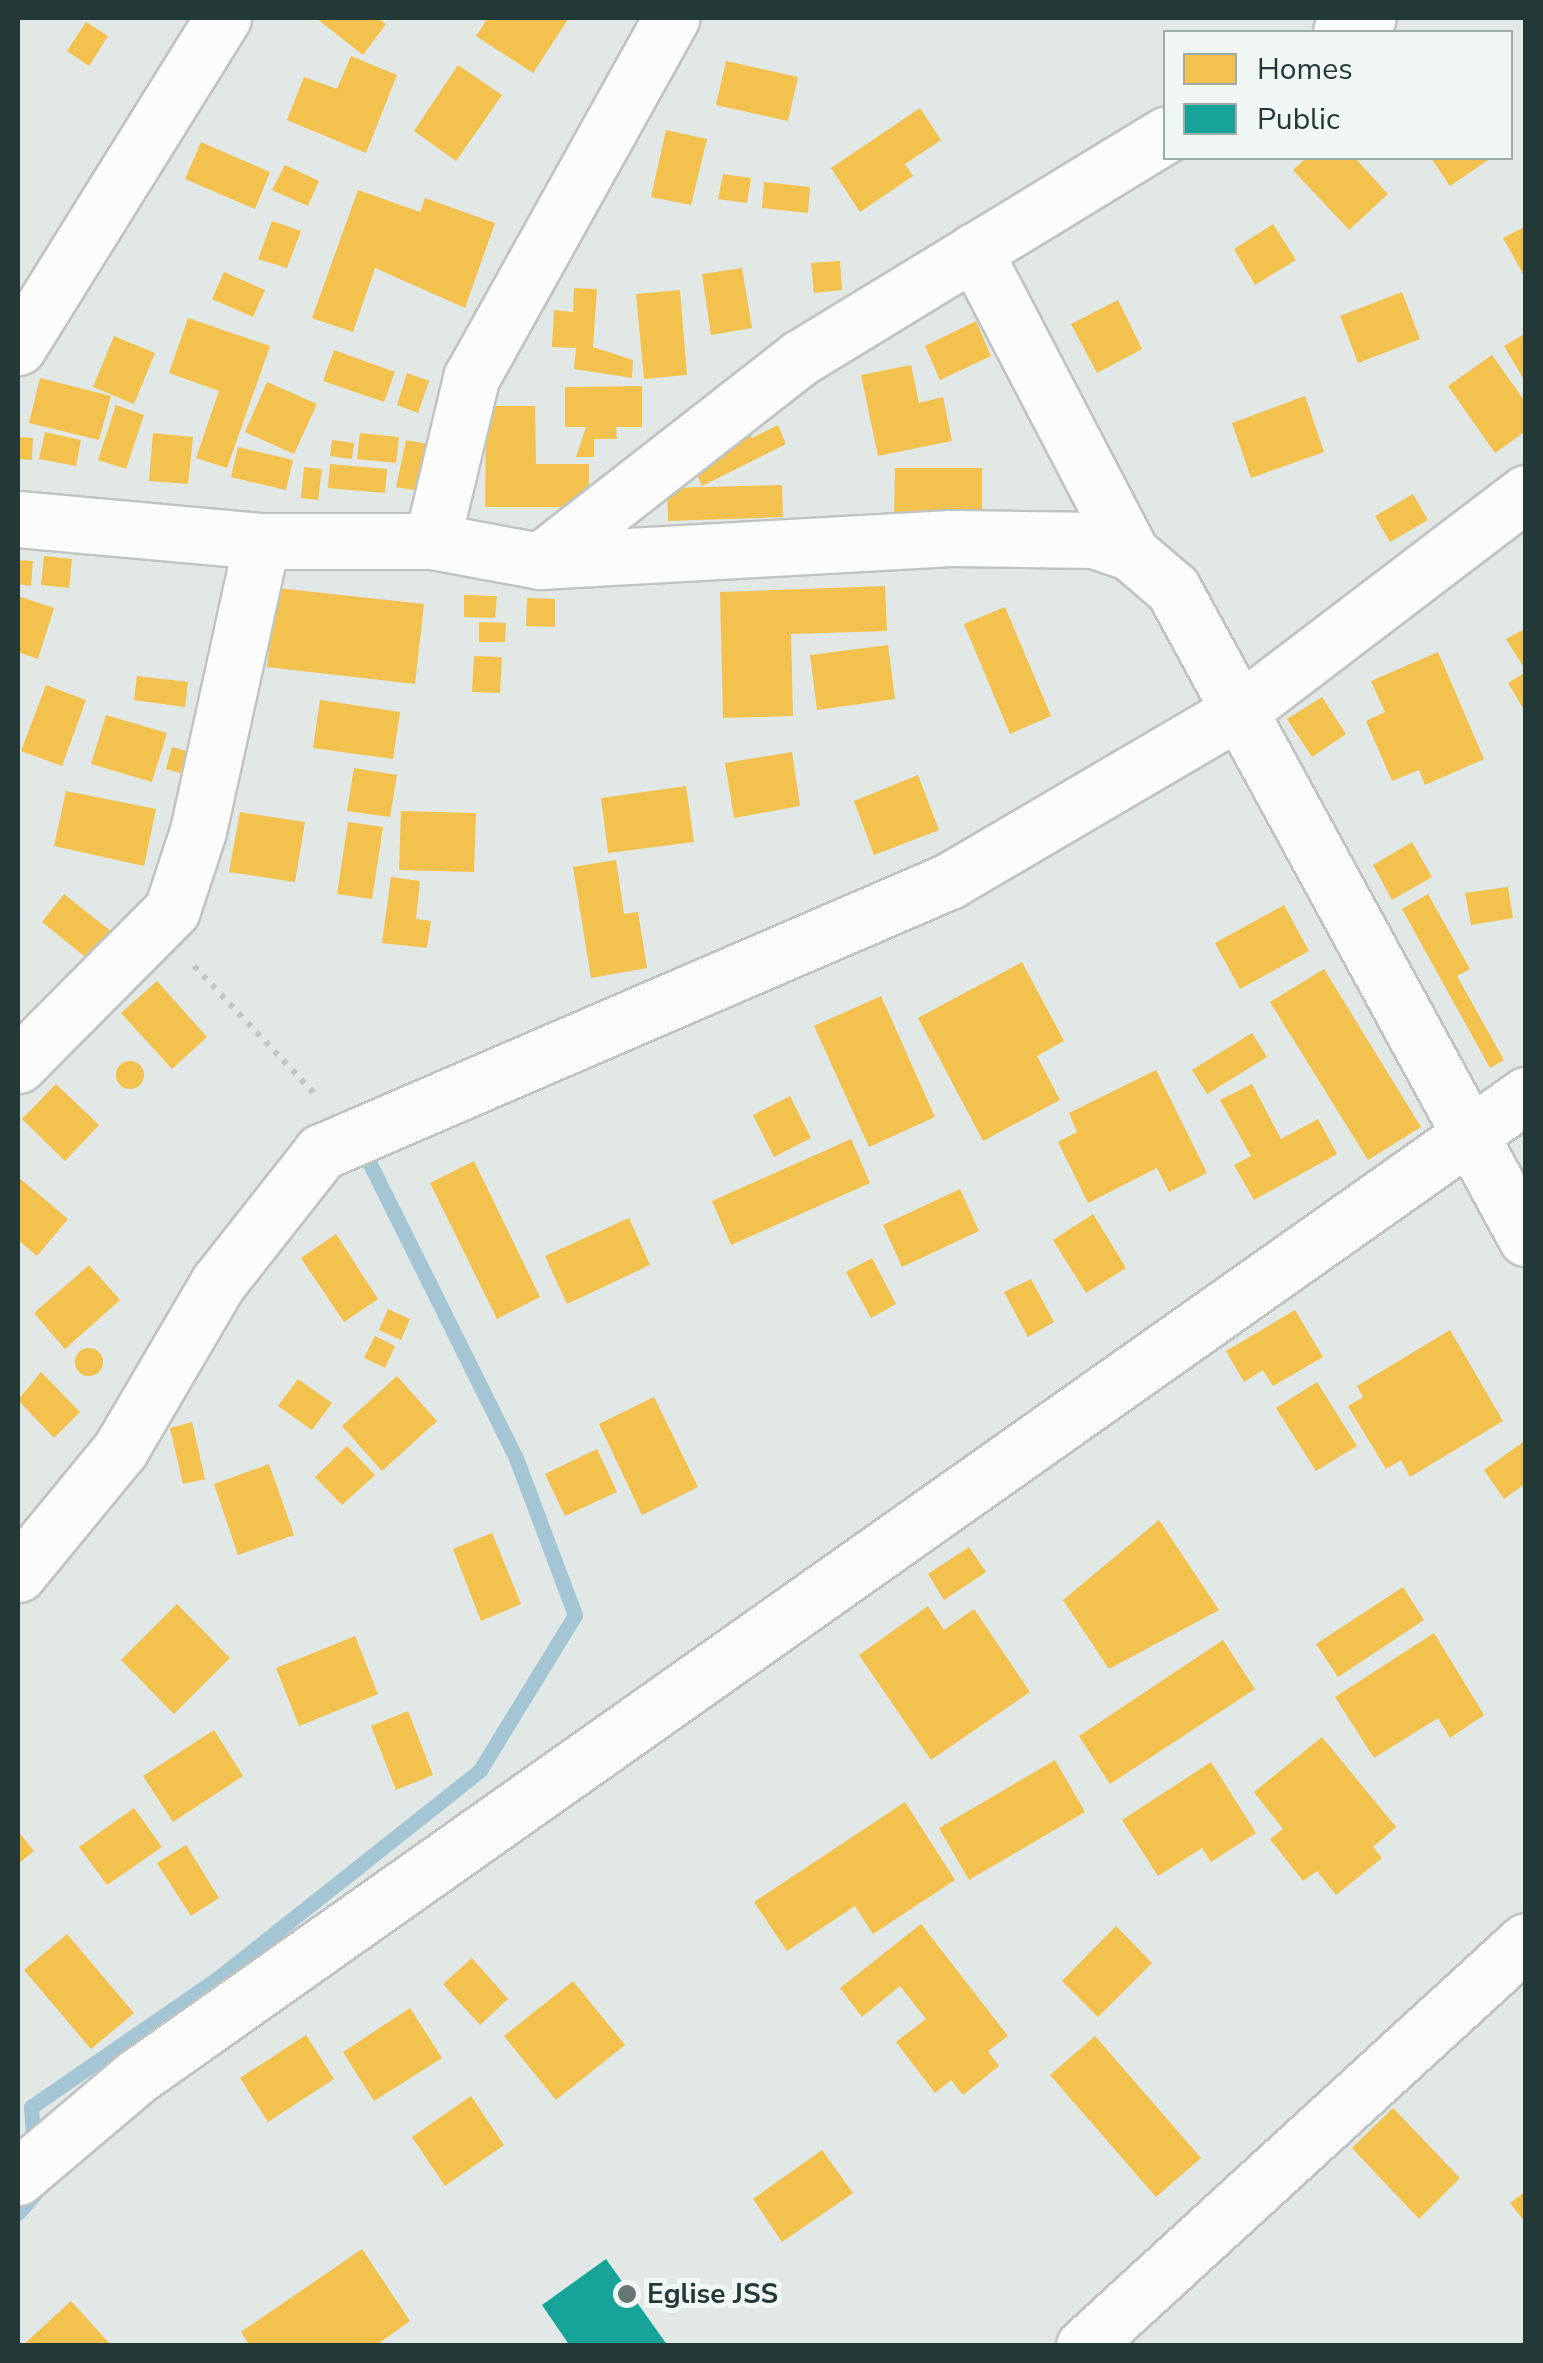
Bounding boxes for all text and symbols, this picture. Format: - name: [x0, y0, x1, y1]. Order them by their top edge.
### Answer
- legend: [1163, 30, 1513, 160]
- text: Homes: [1257, 49, 1353, 90]
- text: Public: [1257, 99, 1340, 140]
- place label: Eglise JSS: [647, 2277, 778, 2311]
- marker: Eglise JSS: [616, 2283, 638, 2305]

